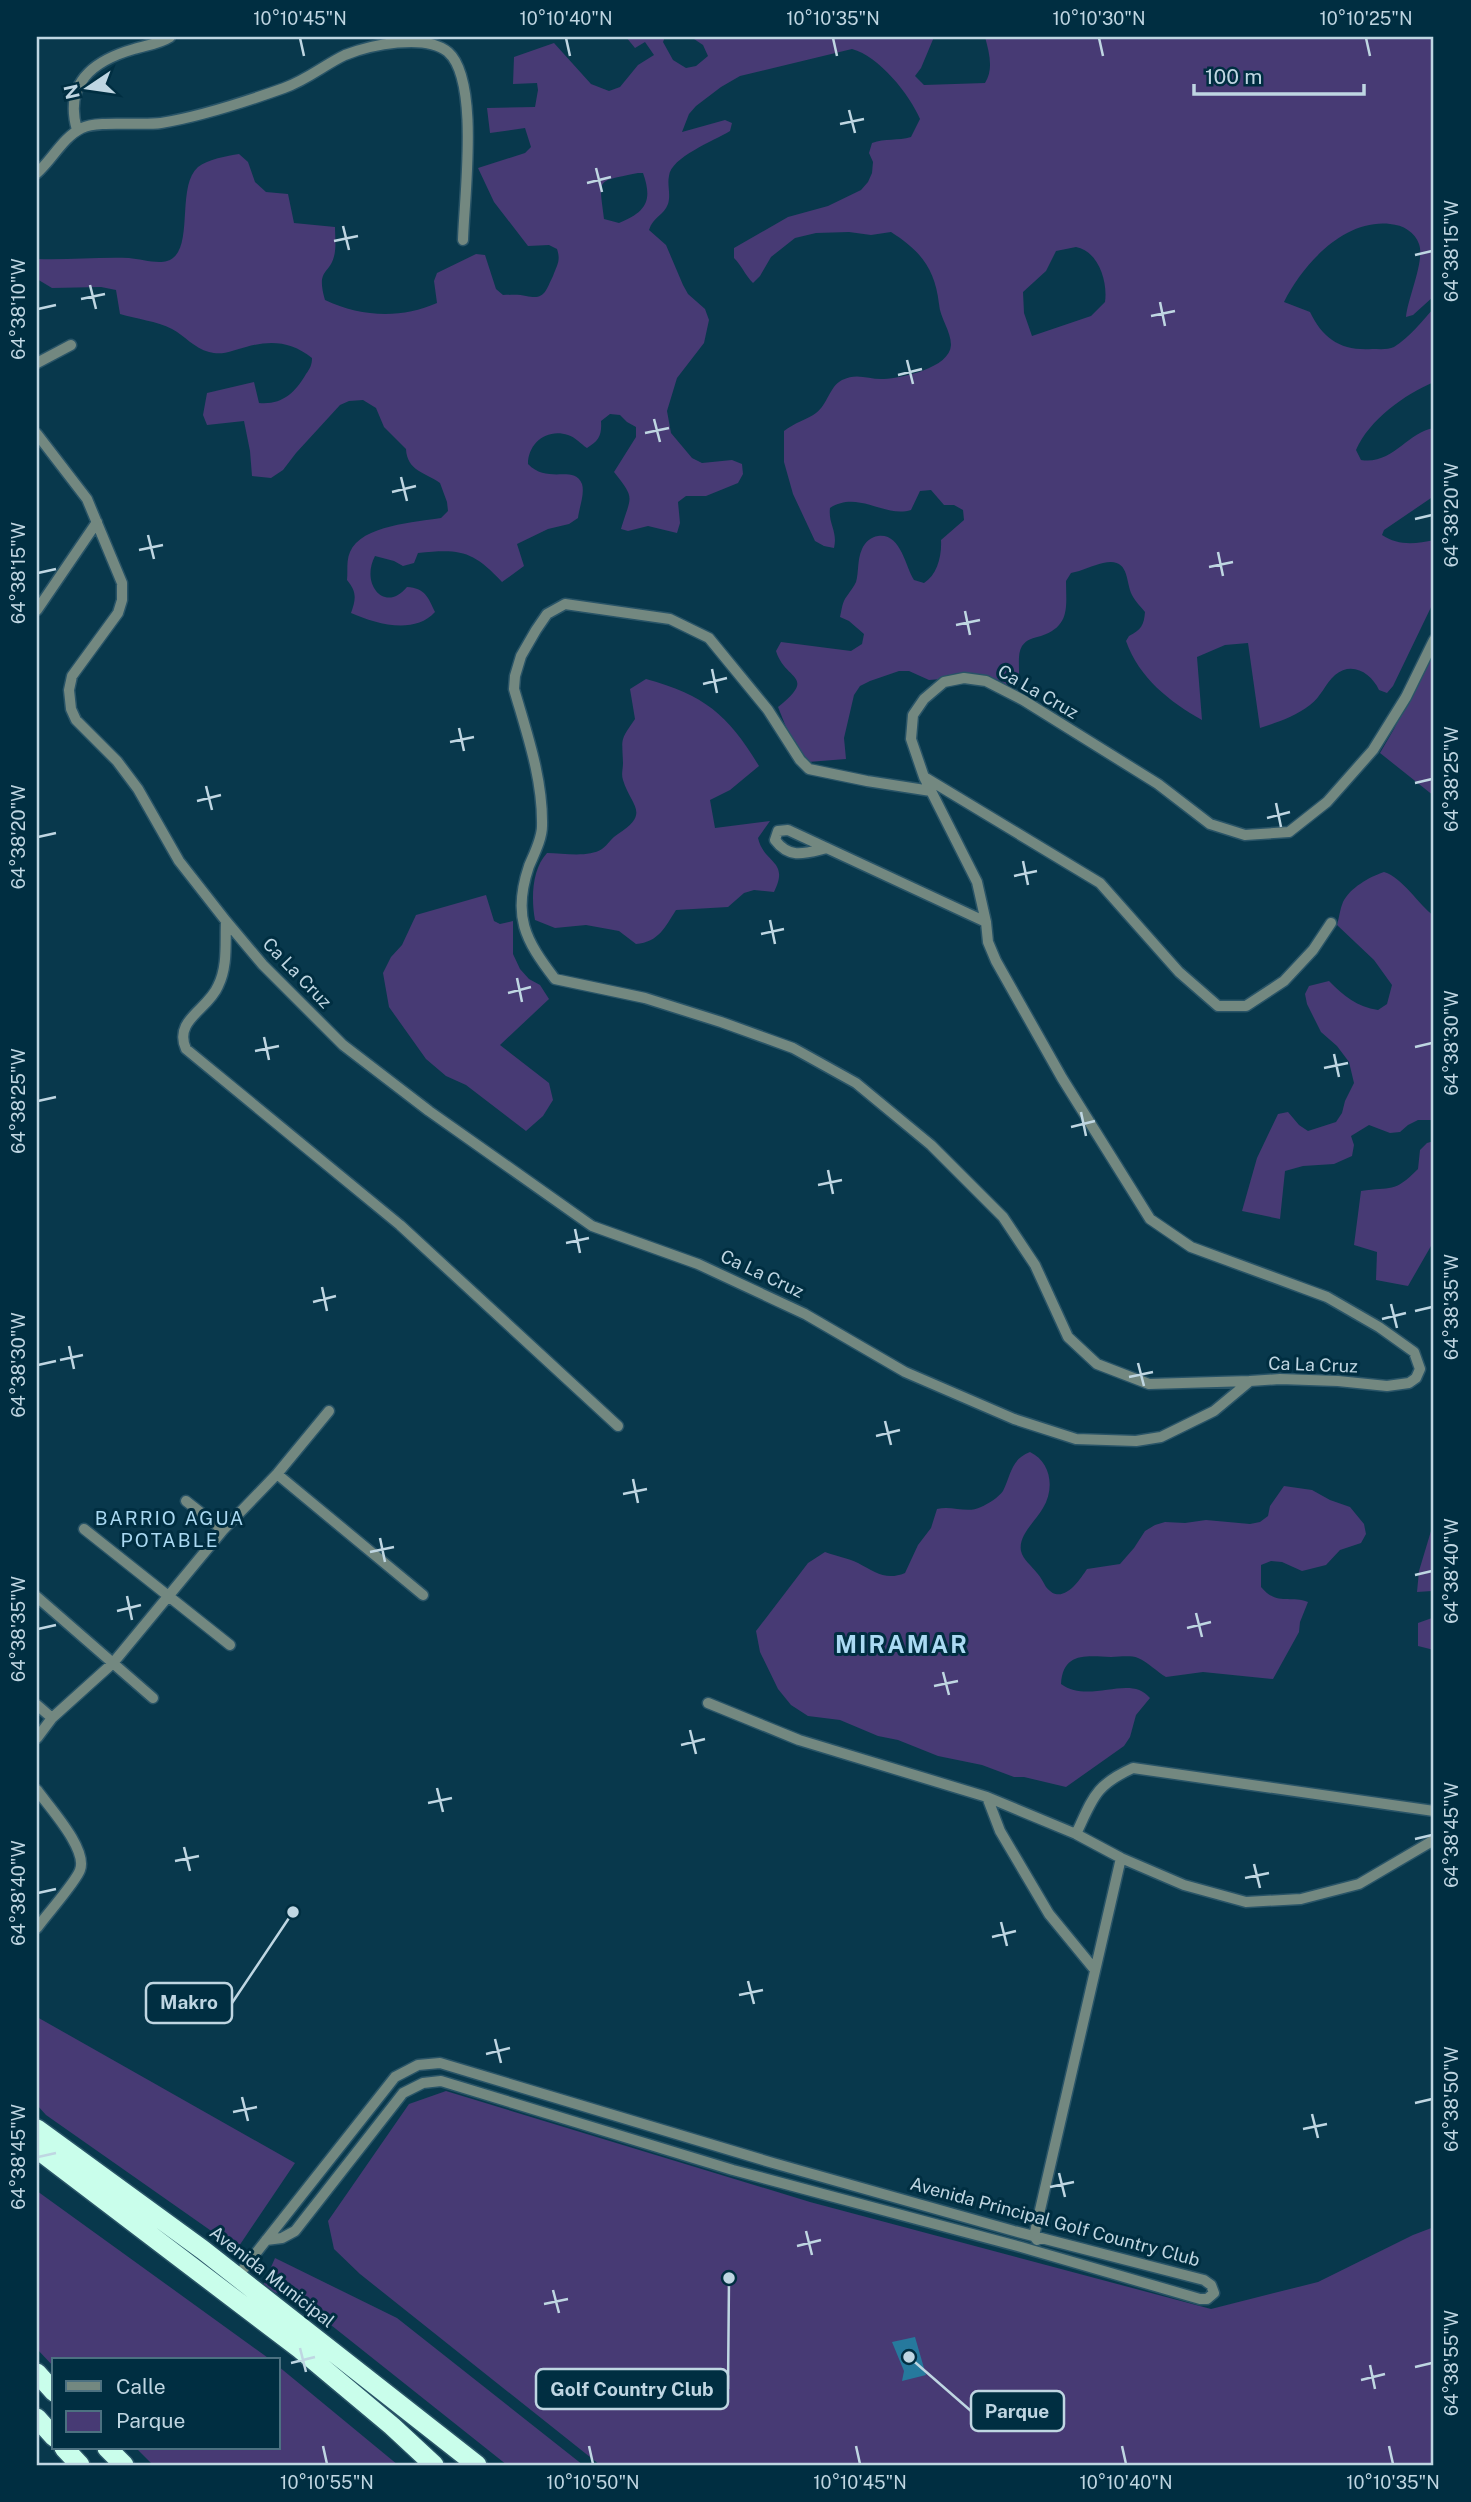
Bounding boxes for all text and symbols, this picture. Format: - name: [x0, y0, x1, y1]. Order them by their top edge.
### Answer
- text: 10°10'45"N: [253, 8, 347, 29]
- text: 10°10'40"N: [519, 8, 613, 29]
- text: 10°10'35"N: [786, 8, 880, 29]
- text: 10°10'30"N: [1053, 8, 1145, 29]
- text: 10°10'25"N: [1320, 8, 1412, 29]
- north arrow: [52, 52, 122, 122]
- scale bar: [1194, 52, 1364, 96]
- text: 100 m: [1205, 64, 1262, 89]
- text: N: [59, 82, 84, 102]
- text: 64°38'15"W: [1441, 200, 1462, 302]
- text: 64°38'10"W: [8, 258, 29, 360]
- text: 64°38'20"W: [1441, 463, 1462, 567]
- text: 64°38'15"W: [8, 522, 29, 624]
- street label: Ca La Cruz: [994, 660, 1082, 723]
- text: 64°38'25"W: [1441, 726, 1462, 832]
- text: 64°38'20"W: [8, 785, 29, 889]
- street label: Ca La Cruz: [259, 933, 336, 1012]
- text: 64°38'30"W: [1441, 990, 1462, 1096]
- text: 64°38'25"W: [8, 1048, 29, 1154]
- street label: Ca La Cruz: [717, 1245, 807, 1302]
- text: 64°38'35"W: [1441, 1254, 1462, 1360]
- text: 64°38'30"W: [8, 1312, 29, 1418]
- street label: Ca La Cruz: [1268, 1352, 1358, 1377]
- district label: BARRIO AGUA POTABLE: [95, 1507, 245, 1551]
- text: 64°38'40"W: [1441, 1518, 1462, 1624]
- text: 64°38'35"W: [8, 1576, 29, 1682]
- district label: MIRAMAR: [835, 1630, 969, 1658]
- text: 64°38'45"W: [1441, 1782, 1462, 1888]
- text: 64°38'40"W: [8, 1840, 29, 1946]
- callout: Makro: [146, 1983, 232, 2023]
- text: Makro: [160, 1991, 218, 2013]
- text: 64°38'50"W: [1441, 2046, 1462, 2152]
- text: 64°38'45"W: [8, 2104, 29, 2210]
- street label: Avenida Principal Golf Country Club: [908, 2173, 1202, 2270]
- street label: Avenida Municipal: [206, 2221, 339, 2332]
- text: 64°38'55"W: [1441, 2310, 1462, 2416]
- legend: [52, 2358, 280, 2450]
- callout: Golf Country Club: [536, 2369, 728, 2409]
- text: Calle: [116, 2374, 166, 2399]
- text: Golf Country Club: [550, 2378, 714, 2400]
- callout: Parque: [971, 2391, 1064, 2431]
- text: Parque: [985, 2400, 1049, 2422]
- text: Parque: [116, 2408, 185, 2433]
- text: 10°10'55"N: [280, 2472, 374, 2493]
- text: 10°10'50"N: [546, 2472, 640, 2493]
- text: 10°10'45"N: [813, 2472, 907, 2493]
- text: 10°10'40"N: [1079, 2472, 1173, 2493]
- text: 10°10'35"N: [1346, 2472, 1440, 2493]

